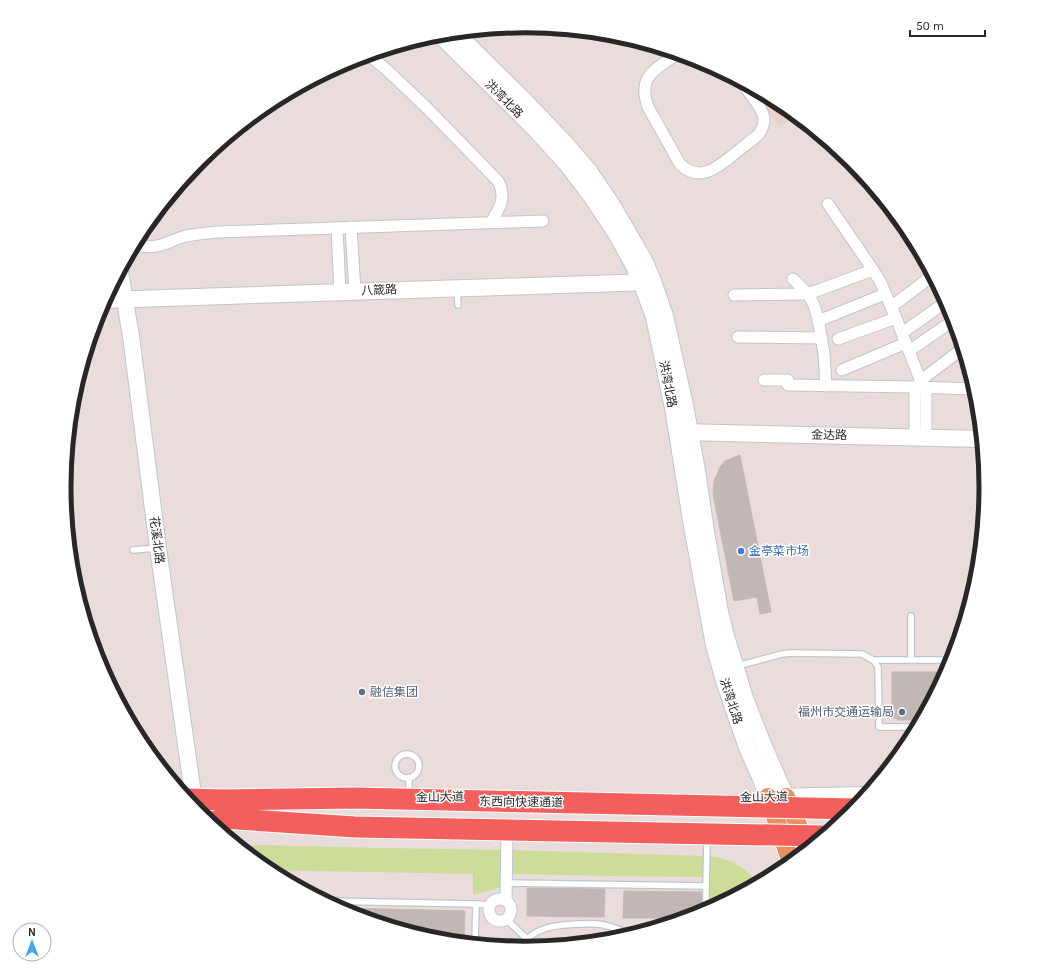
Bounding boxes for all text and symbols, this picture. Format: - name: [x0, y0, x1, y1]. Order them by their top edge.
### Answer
- scale bar: [910, 12, 985, 38]
- text: 50 m: [916, 19, 944, 33]
- street label: 洪湾北路: [482, 77, 526, 121]
- street label: 八箴路: [361, 282, 397, 298]
- street label: 洪湾北路: [657, 359, 679, 409]
- street label: 金达路: [811, 428, 847, 442]
- street label: 花溪北路: [147, 515, 167, 565]
- place label: 金亭菜市场: [749, 544, 809, 558]
- marker: 金亭菜市场: [736, 546, 746, 556]
- street label: 洪湾北路: [717, 676, 745, 726]
- place label: 融信集团: [370, 685, 418, 699]
- marker: 融信集团: [357, 687, 367, 697]
- place label: 福州市交通运输局: [798, 705, 894, 719]
- marker: 福州市交通运输局: [897, 707, 907, 717]
- street label: 金山大道: [416, 790, 464, 804]
- street label: 金山大道: [740, 790, 788, 804]
- street label: 东西向快速通道: [479, 794, 563, 810]
- north arrow: [12, 922, 52, 962]
- text: N: [28, 926, 36, 939]

